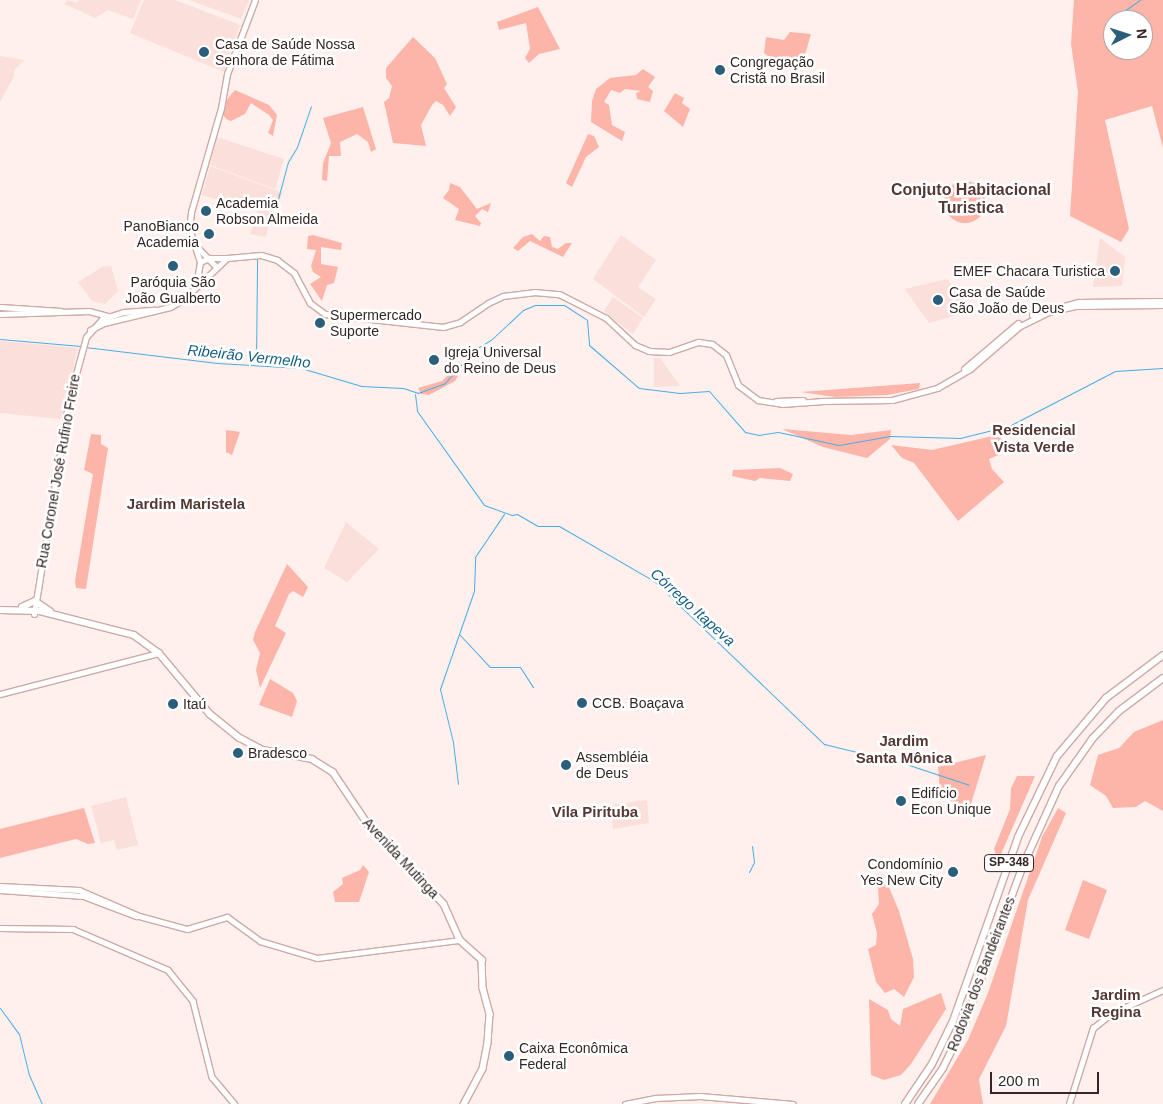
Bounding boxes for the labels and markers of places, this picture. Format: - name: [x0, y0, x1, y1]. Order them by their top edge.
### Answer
- place label: Casa de Saúde Nossa Senhora de Fátima: [215, 36, 355, 68]
- marker: Casa de Saúde Nossa Senhora de Fátima: [197, 45, 211, 59]
- place label: Congregação Cristã no Brasil: [730, 54, 825, 86]
- marker: Congregação Cristã no Brasil: [714, 64, 726, 76]
- place label: Academia Robson Almeida: [216, 195, 319, 228]
- marker: Academia Robson Almeida: [200, 205, 212, 217]
- place label: PanoBianco Academia: [123, 218, 199, 250]
- marker: PanoBianco Academia: [203, 228, 215, 240]
- marker: Paróquia São João Gualberto: [167, 260, 179, 272]
- place label: EMEF Chacara Turistica: [953, 263, 1105, 279]
- marker: EMEF Chacara Turistica: [1109, 265, 1121, 277]
- place label: Paróquia São João Gualberto: [125, 274, 221, 306]
- place label: Casa de Saúde São João de Deus: [949, 284, 1064, 316]
- marker: Casa de Saúde São João de Deus: [931, 293, 945, 307]
- place label: Supermercado Suporte: [330, 307, 422, 340]
- marker: Supermercado Suporte: [314, 317, 326, 329]
- place label: Igreja Universal do Reino de Deus: [444, 344, 556, 377]
- marker: Igreja Universal do Reino de Deus: [428, 354, 440, 366]
- place label: CCB. Boaçava: [592, 695, 684, 711]
- place label: Itaú: [183, 696, 206, 712]
- marker: CCB. Boaçava: [576, 697, 588, 709]
- marker: Itaú: [167, 698, 179, 710]
- place label: Bradesco: [248, 745, 307, 761]
- marker: Bradesco: [232, 747, 244, 759]
- place label: Assembléia de Deus: [576, 749, 648, 782]
- marker: Assembléia de Deus: [560, 759, 572, 771]
- place label: Edifício Econ Unique: [911, 785, 991, 818]
- marker: Edifício Econ Unique: [895, 795, 907, 807]
- place label: Condomínio Yes New City: [860, 856, 943, 889]
- marker: Condomínio Yes New City: [947, 866, 959, 878]
- place label: Caixa Econômica Federal: [519, 1040, 628, 1072]
- marker: Caixa Econômica Federal: [503, 1050, 515, 1062]

